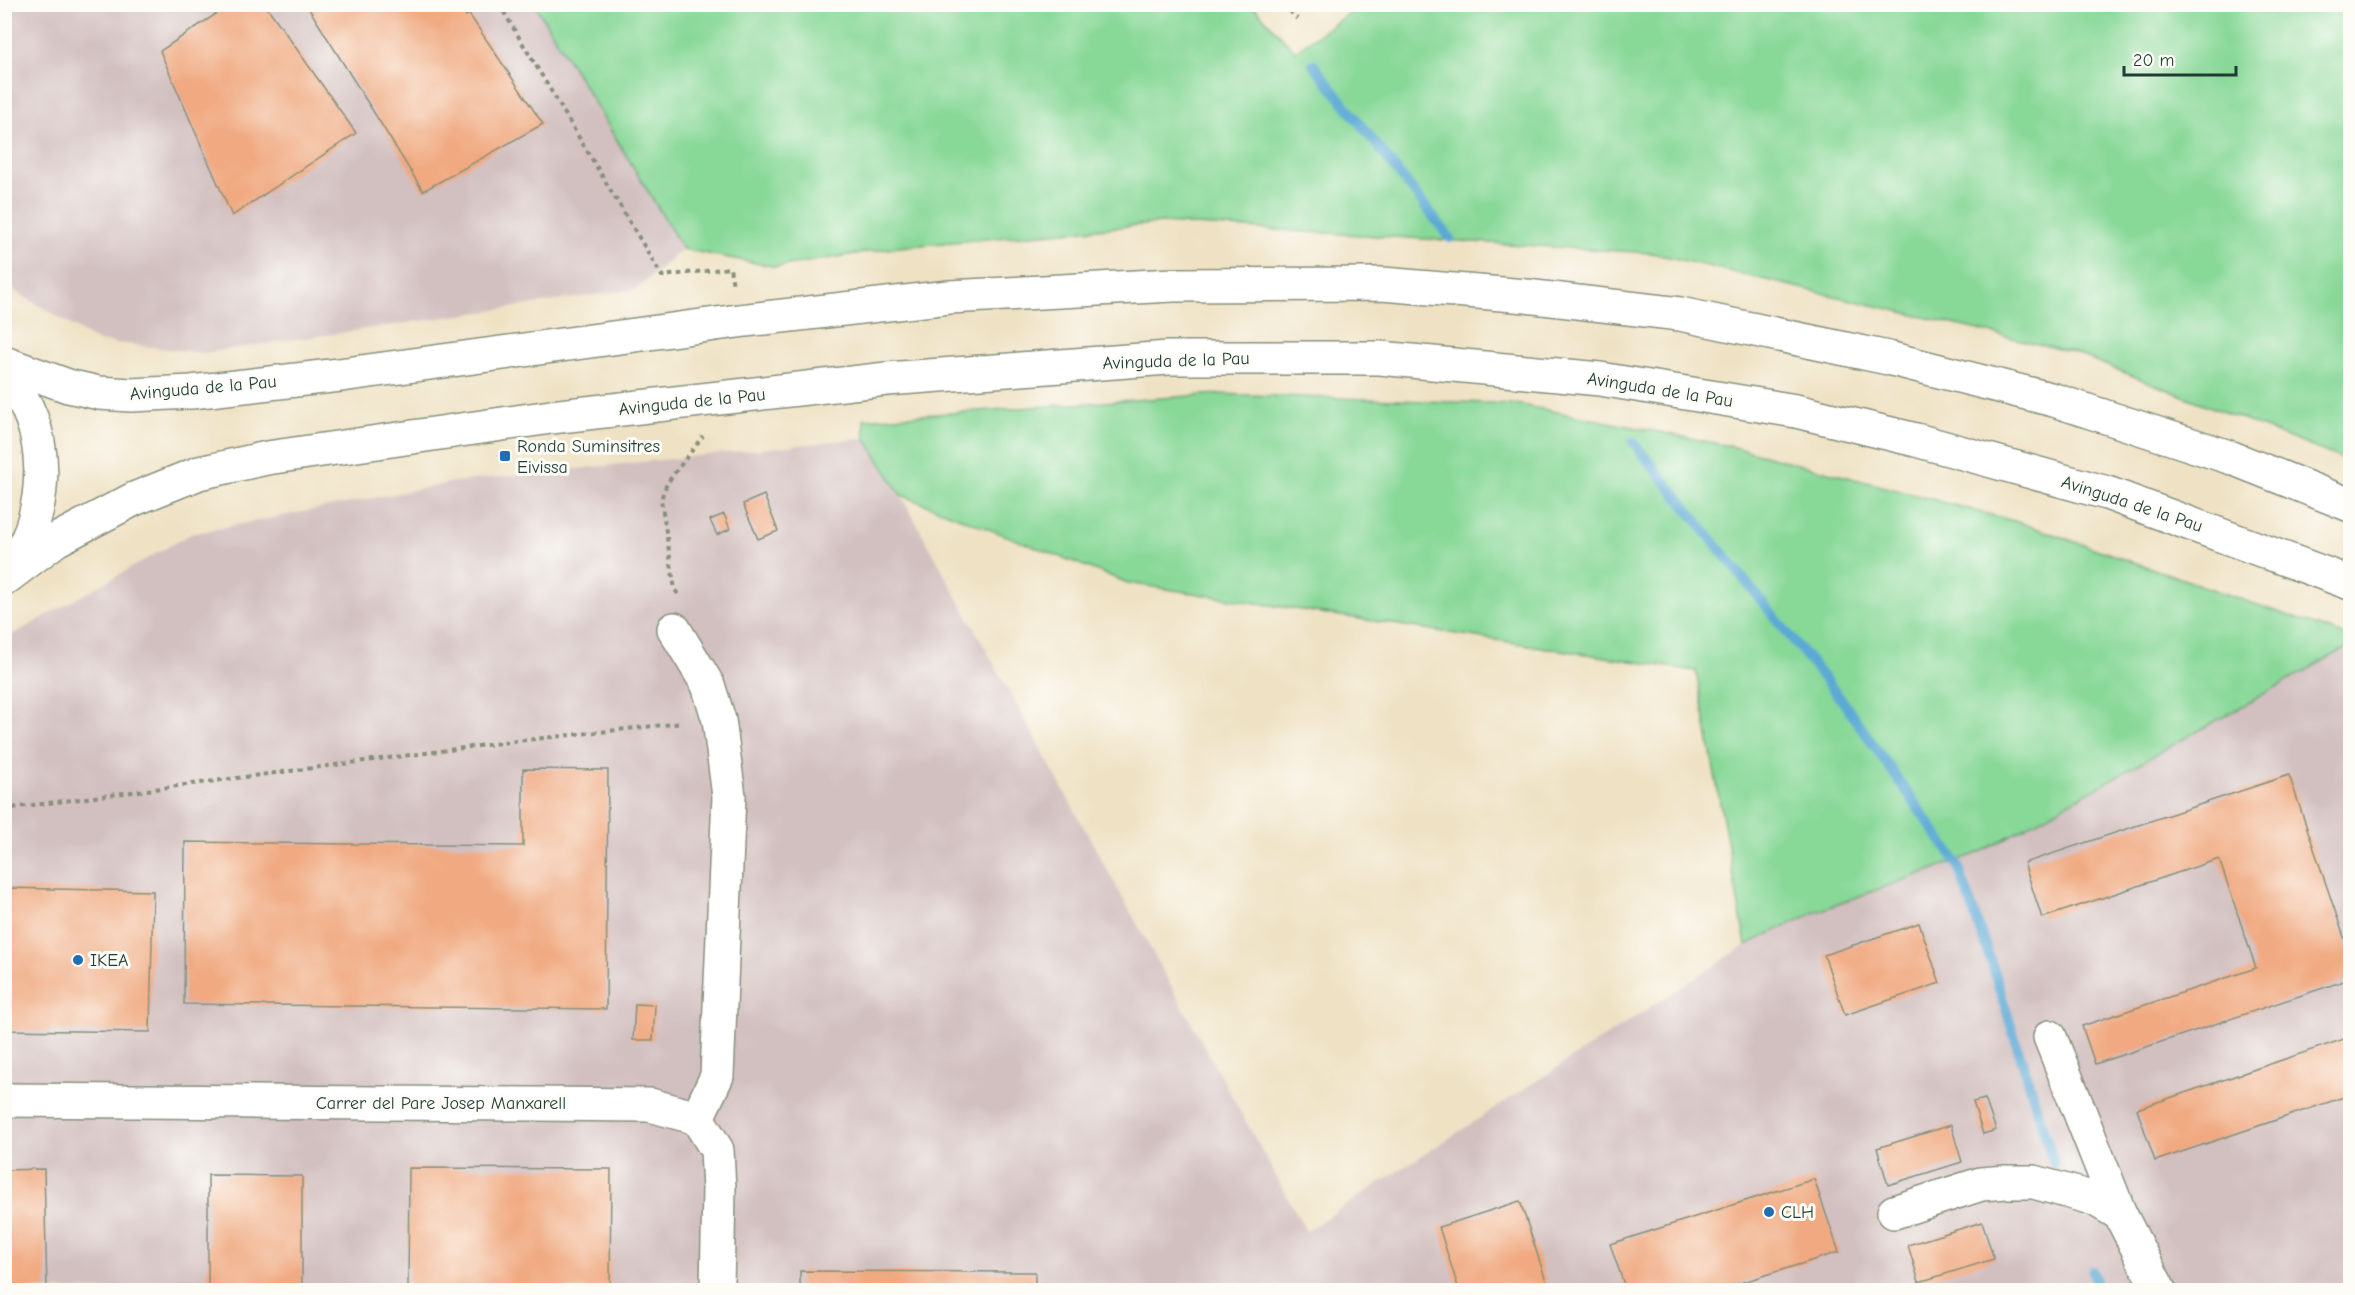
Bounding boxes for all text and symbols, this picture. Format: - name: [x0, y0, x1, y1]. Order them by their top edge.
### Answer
- scale bar: [2124, 39, 2236, 77]
- text: 20 m: [2133, 50, 2174, 71]
- street label: Avinguda de la Pau: [1102, 348, 1250, 374]
- street label: Avinguda de la Pau: [1586, 368, 1734, 412]
- street label: Avinguda de la Pau: [129, 371, 277, 405]
- street label: Avinguda de la Pau: [618, 384, 766, 420]
- place label: Ronda Suminsitres Eivissa: [517, 436, 660, 478]
- marker: Ronda Suminsitres Eivissa: [498, 449, 512, 463]
- street label: Avinguda de la Pau: [2059, 471, 2205, 537]
- place label: IKEA: [90, 950, 128, 971]
- marker: IKEA: [71, 953, 85, 967]
- street label: Carrer del Pare Josep Manxarell: [316, 1093, 566, 1114]
- place label: CLH: [1781, 1202, 1814, 1223]
- marker: CLH: [1762, 1205, 1776, 1219]

